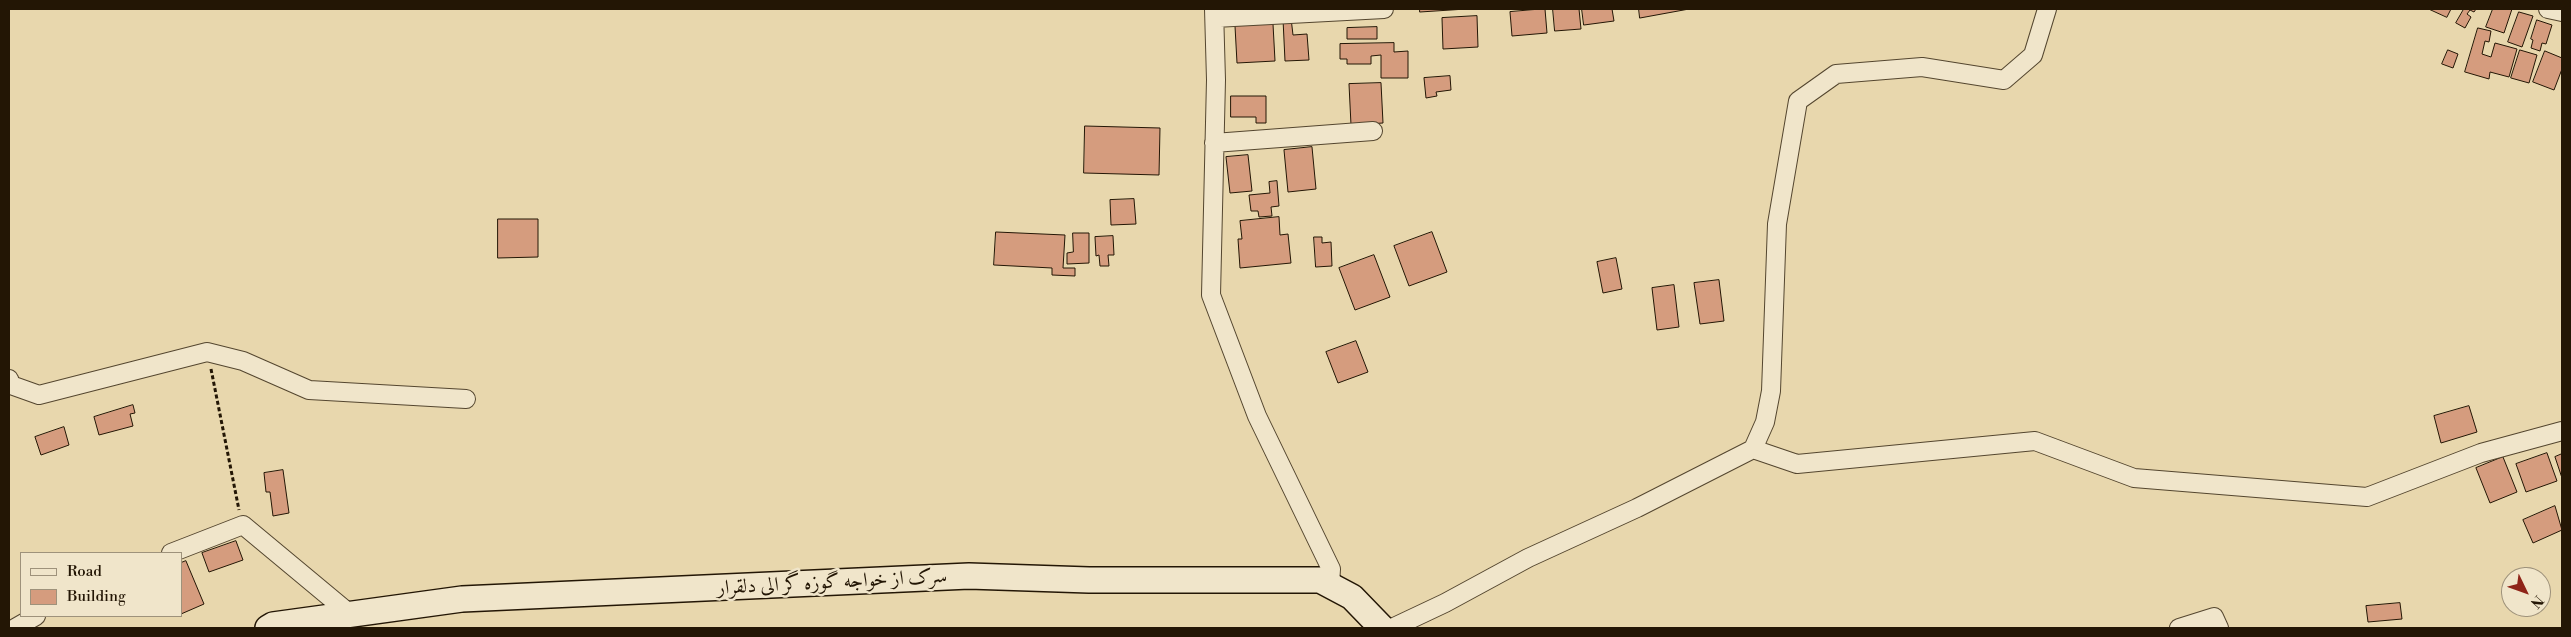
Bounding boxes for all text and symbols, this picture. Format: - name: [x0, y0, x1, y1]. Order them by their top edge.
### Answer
- legend: [20, 552, 182, 617]
- text: Road: [67, 562, 102, 581]
- street label: سرک از خواجه گوزه گر الی دلقرار: [716, 565, 948, 601]
- north arrow: [2501, 567, 2551, 617]
- text: Building: [67, 587, 126, 606]
- text: N: [2526, 591, 2547, 612]

